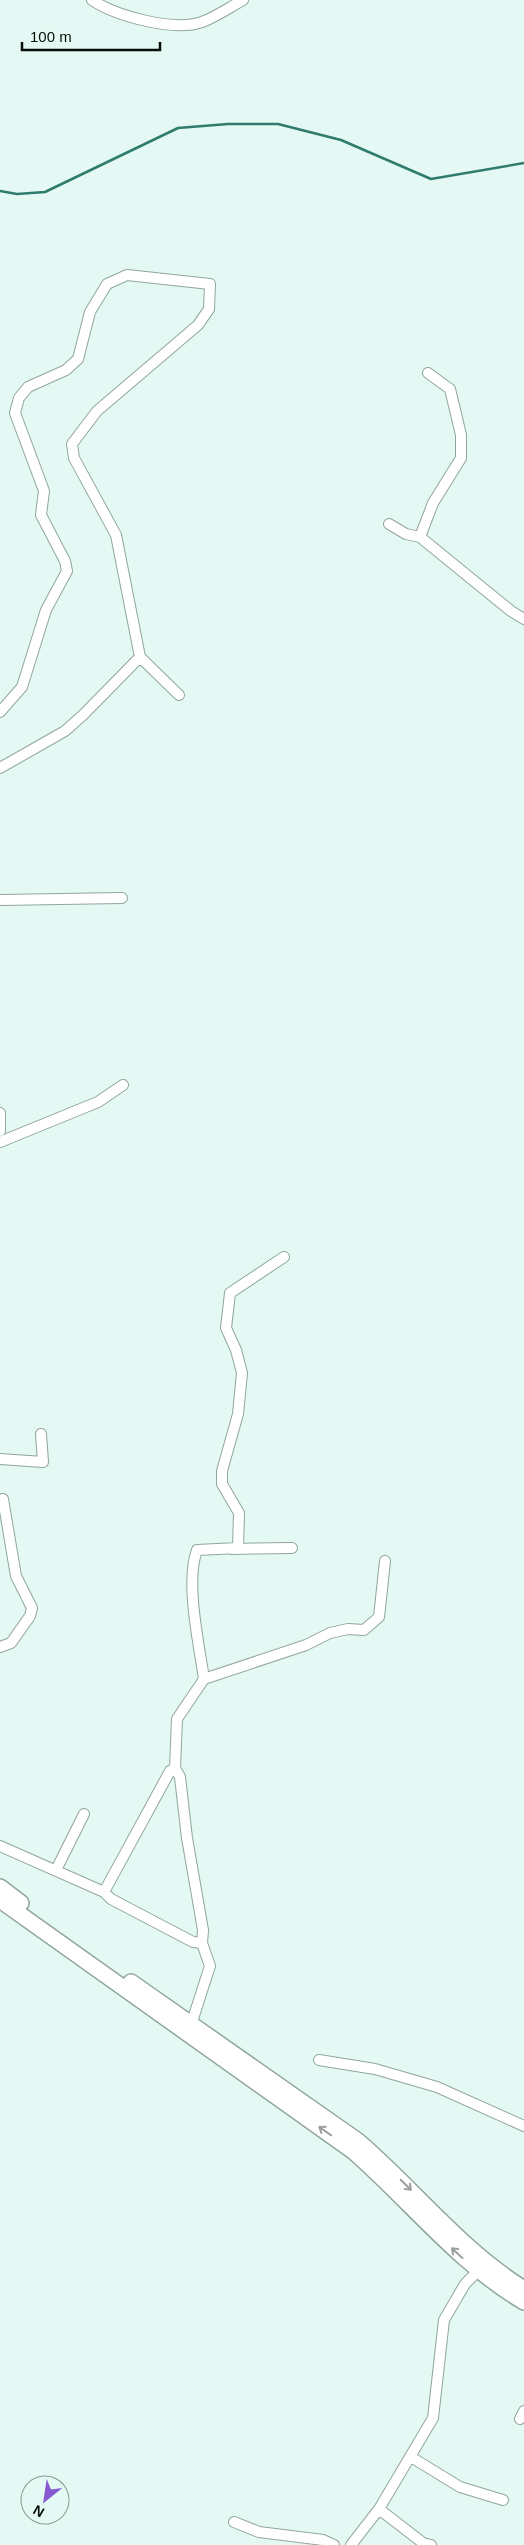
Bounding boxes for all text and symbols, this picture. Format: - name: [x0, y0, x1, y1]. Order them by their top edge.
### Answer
- scale bar: [22, 20, 160, 52]
- text: 100 m: [30, 28, 72, 45]
- one-way arrow: [318, 2126, 332, 2136]
- one-way arrow: [400, 2179, 412, 2191]
- one-way arrow: [451, 2247, 464, 2259]
- north arrow: [20, 2475, 70, 2525]
- text: N: [30, 2502, 47, 2521]

